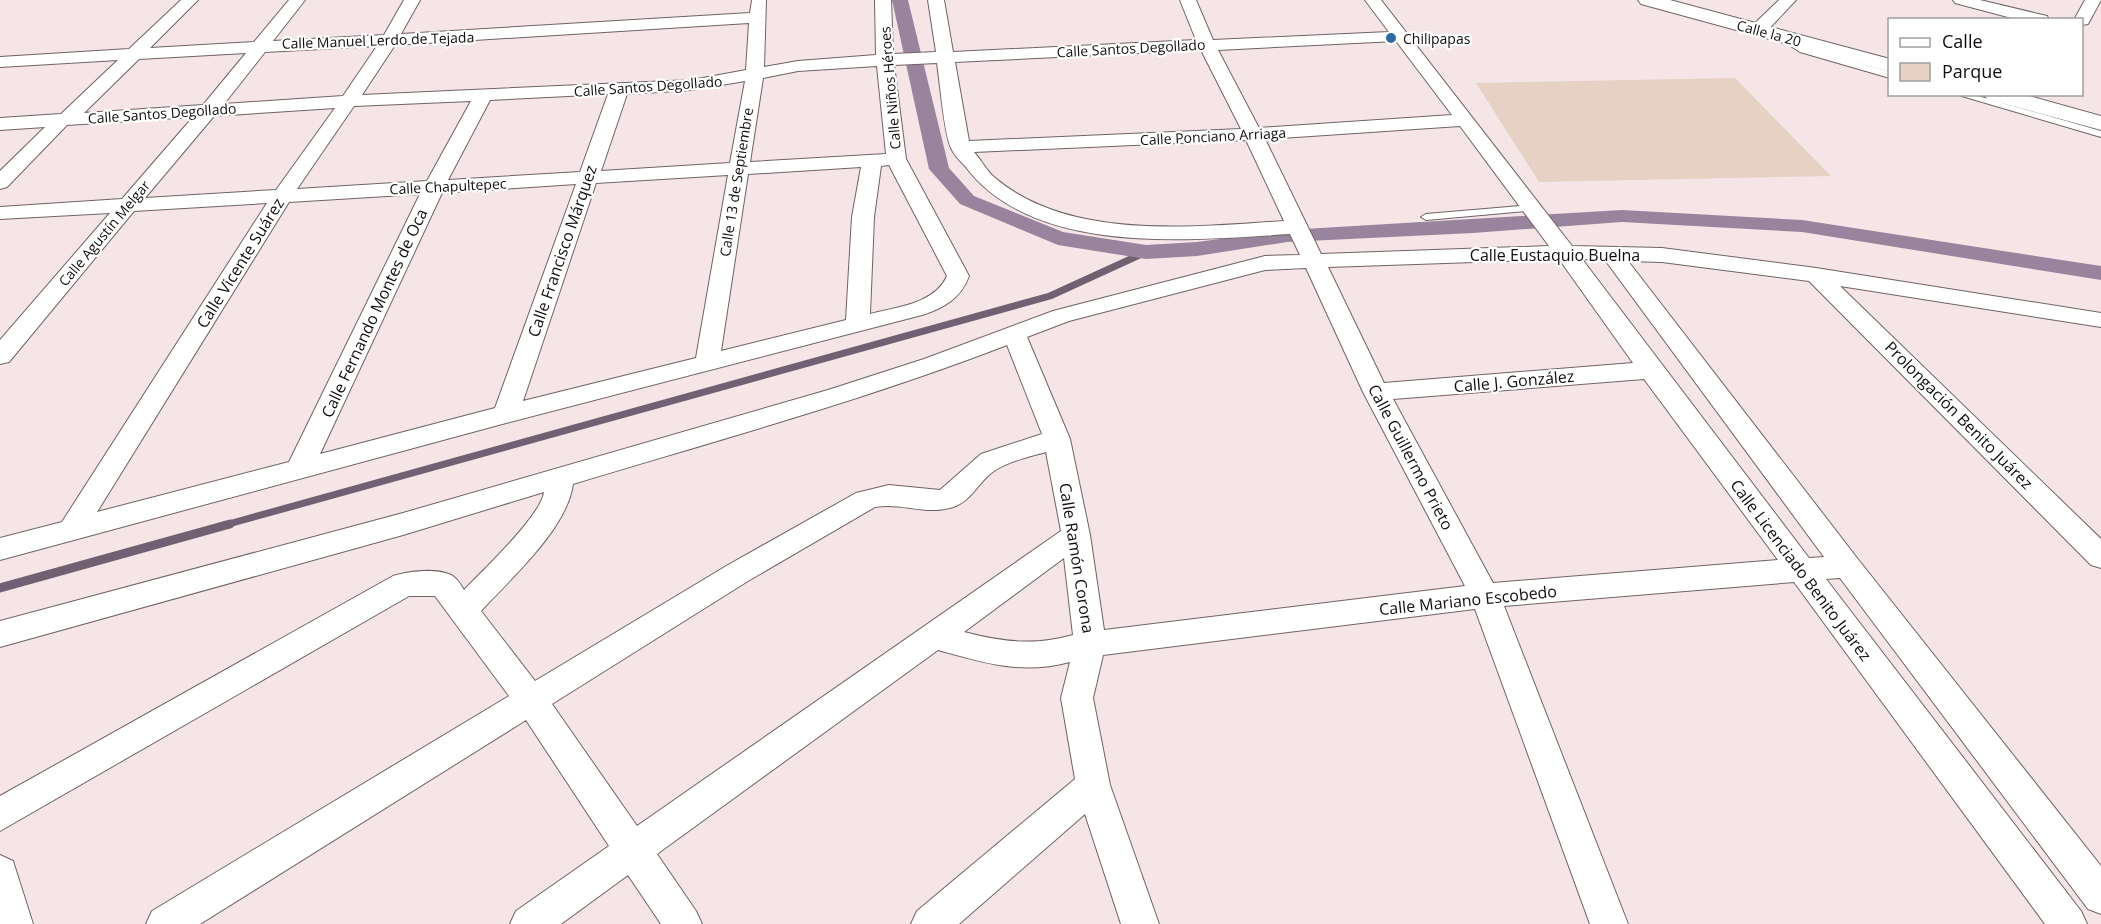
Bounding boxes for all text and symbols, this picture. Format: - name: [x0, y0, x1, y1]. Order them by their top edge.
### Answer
- street label: Calle la 20: [1735, 15, 1803, 51]
- legend: [1888, 18, 2083, 96]
- street label: Calle Niños Héroes: [875, 25, 905, 150]
- street label: Calle Manuel Lerdo de Tejada: [281, 27, 475, 53]
- place label: Chilipapas: [1403, 29, 1471, 48]
- text: Calle: [1942, 29, 1983, 53]
- marker: Chilipapas: [1384, 31, 1398, 45]
- street label: Calle Santos Degollado: [1056, 35, 1206, 61]
- text: Parque: [1942, 59, 2002, 83]
- street label: Calle Santos Degollado: [573, 71, 723, 101]
- street label: Calle Santos Degollado: [87, 98, 237, 128]
- street label: Calle 13 de Septiembre: [715, 106, 757, 258]
- street label: Calle Ponciano Arriaga: [1139, 123, 1287, 149]
- street label: Calle Francisco Márquez: [522, 162, 602, 340]
- street label: Calle Chapultepec: [389, 173, 507, 199]
- street label: Calle Agustín Melgar: [54, 176, 154, 290]
- street label: Calle Vicente Suárez: [191, 194, 289, 332]
- street label: Calle Fernando Montes de Oca: [316, 205, 432, 421]
- street label: Calle Eustaquio Buelna: [1470, 244, 1640, 266]
- street label: Prolongación Benito Juárez: [1880, 336, 2038, 494]
- street label: Calle J. González: [1453, 365, 1575, 397]
- street label: Calle Guillermo Prieto: [1363, 380, 1459, 534]
- street label: Calle Licenciado Benito Juárez: [1725, 475, 1877, 665]
- street label: Calle Ramón Corona: [1054, 481, 1100, 635]
- street label: Calle Mariano Escobedo: [1378, 580, 1558, 620]

